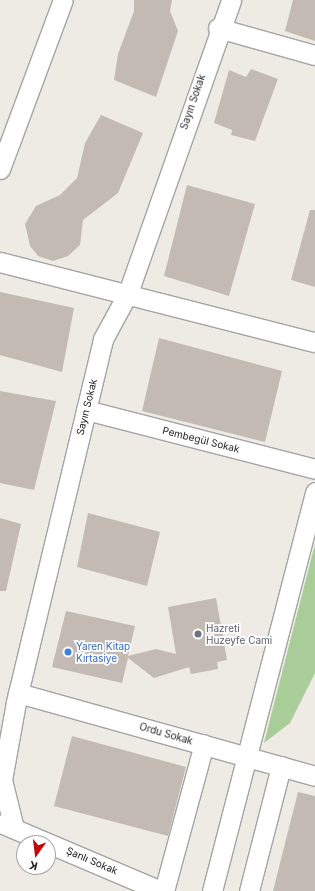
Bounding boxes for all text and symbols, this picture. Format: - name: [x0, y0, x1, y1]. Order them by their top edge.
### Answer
- street label: Sayın Sokak: [178, 73, 208, 131]
- street label: Sayın Sokak: [74, 378, 100, 436]
- street label: Pembegül Sokak: [161, 425, 241, 455]
- place label: Hazreti Huzeyfe Cami: [206, 622, 272, 646]
- marker: Hazreti Huzeyfe Cami: [193, 629, 203, 639]
- place label: Yaren Kitap Kırtasiye: [76, 640, 130, 664]
- marker: Yaren Kitap Kırtasiye: [63, 647, 73, 657]
- street label: Ordu Sokak: [138, 721, 194, 747]
- north arrow: [16, 835, 56, 875]
- street label: Şanlı Sokak: [65, 845, 119, 877]
- text: K: [28, 858, 39, 873]

